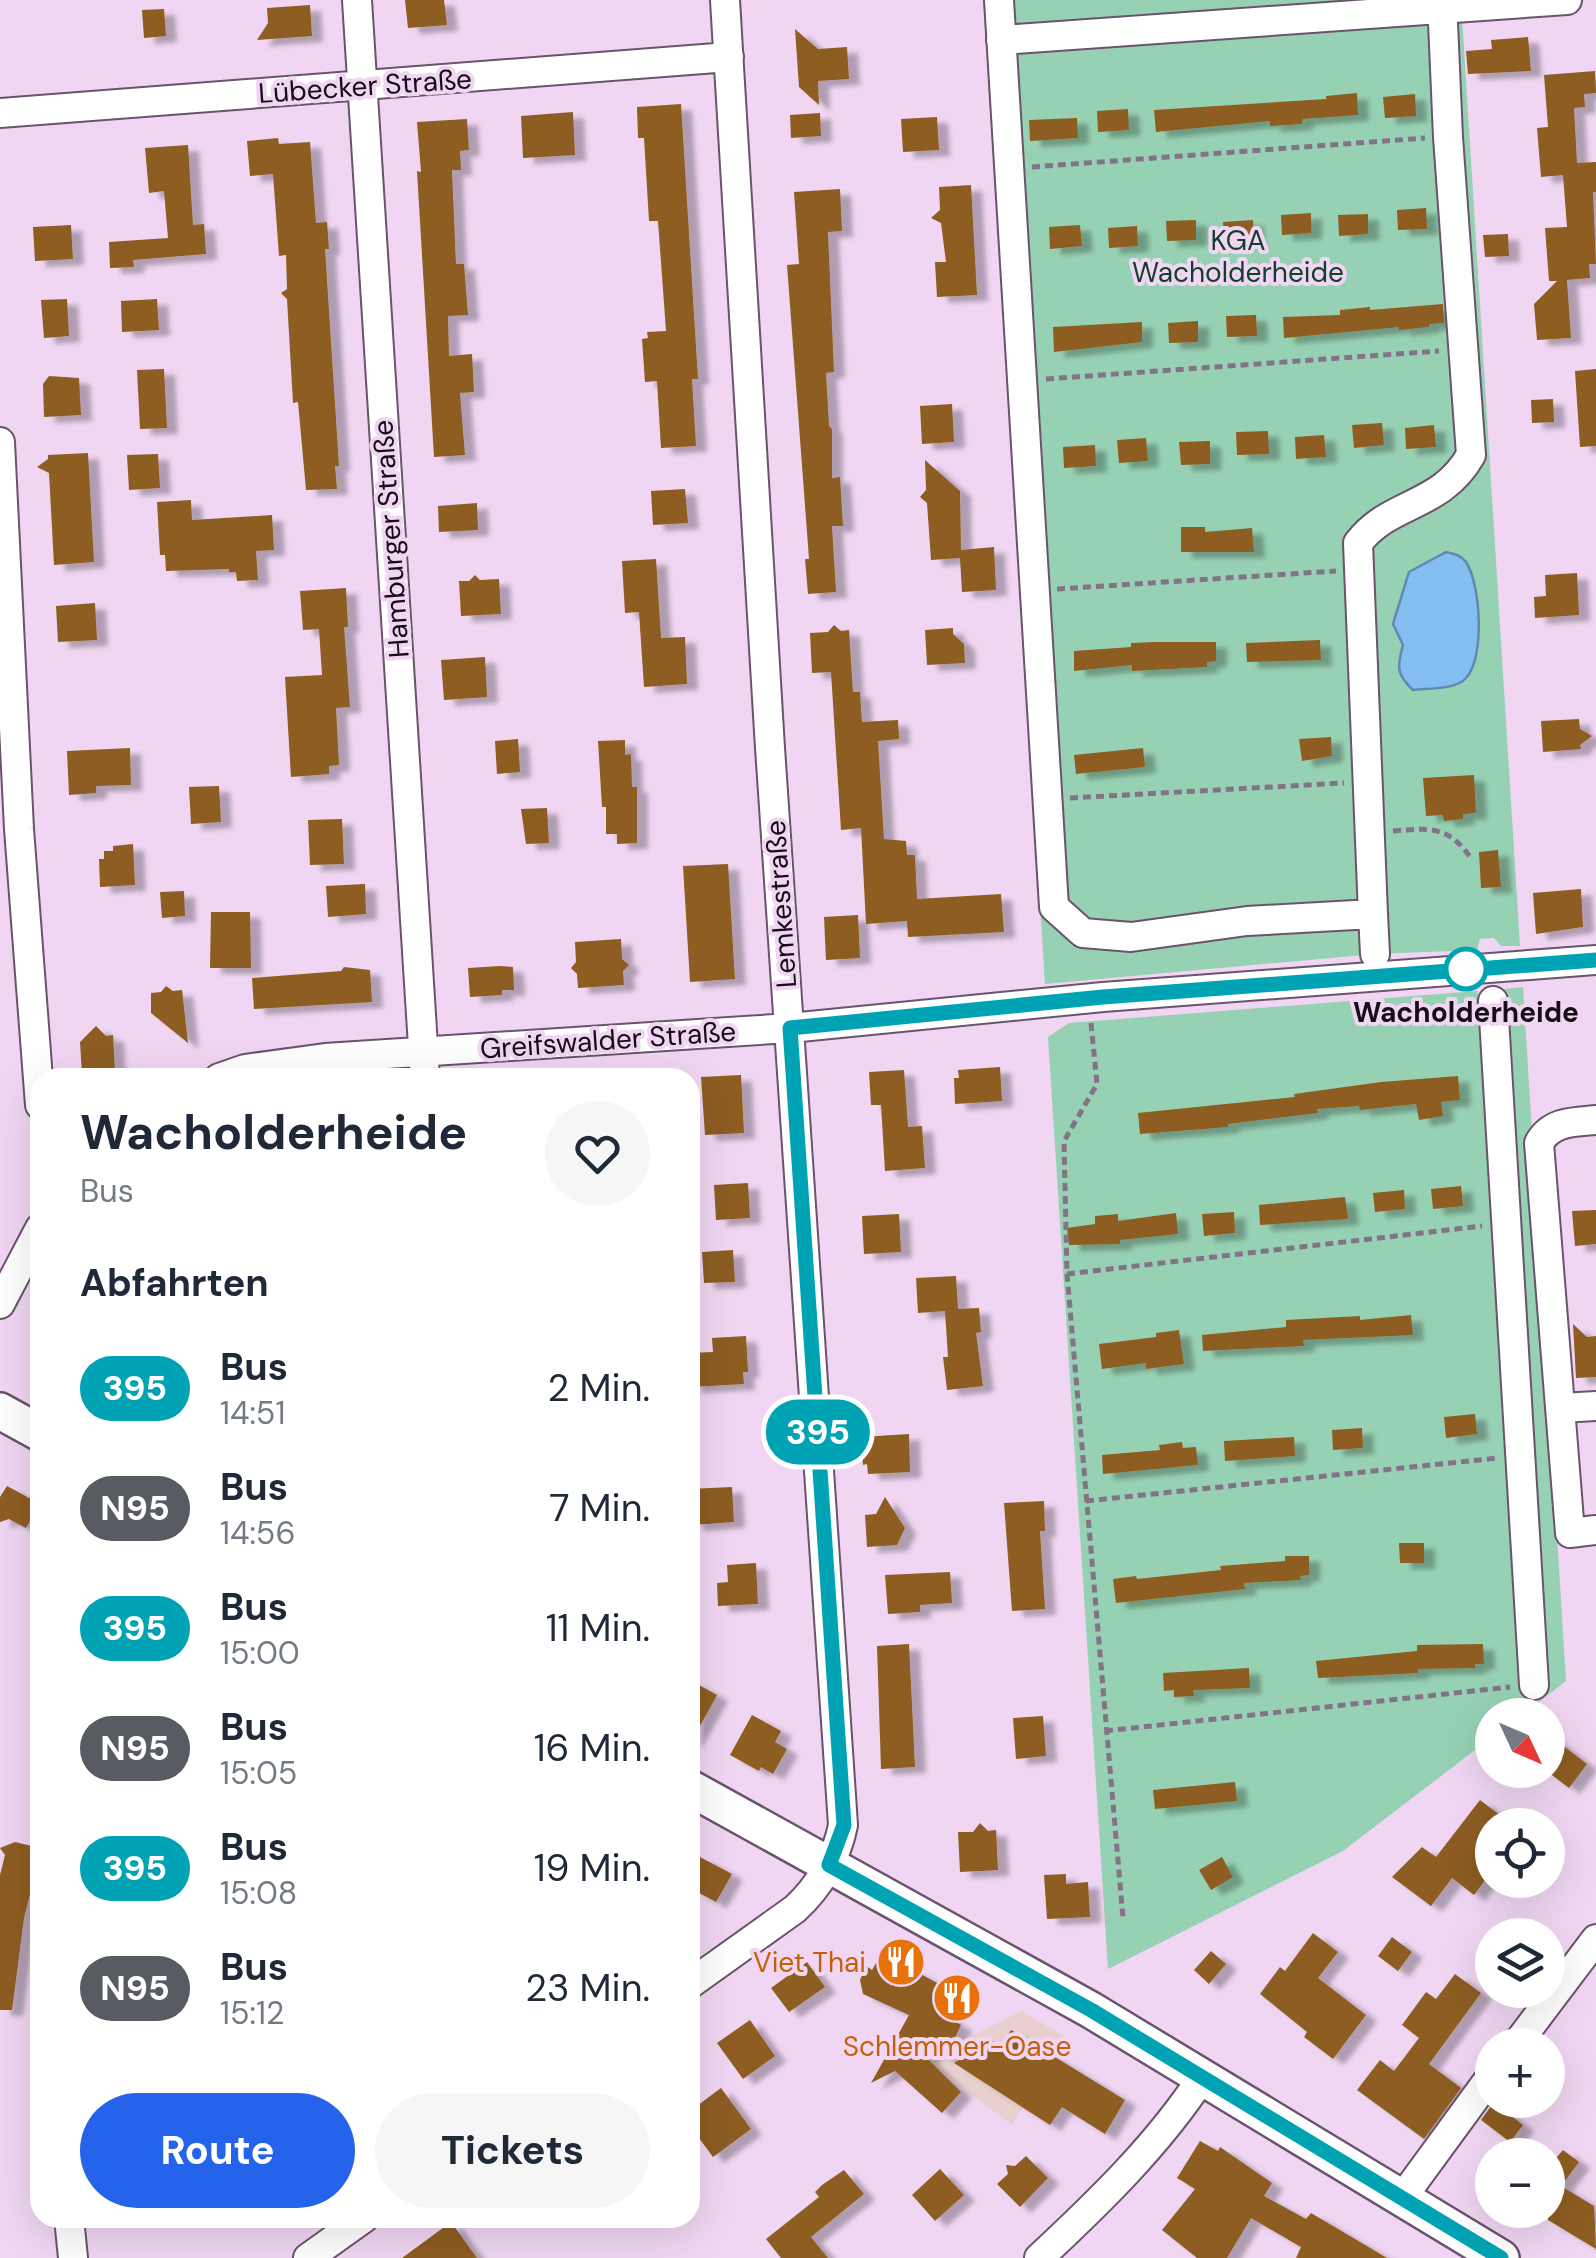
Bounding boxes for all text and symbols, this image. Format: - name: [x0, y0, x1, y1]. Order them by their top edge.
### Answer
- street label: Lübecker Straße: [257, 60, 473, 112]
- park label: KGA Wacholderheide: [1132, 222, 1344, 291]
- street label: Hamburger Straße: [364, 419, 418, 659]
- street label: Lemkestraße: [757, 819, 805, 989]
- marker: Wacholderheide: [1445, 948, 1487, 990]
- place label: Wacholderheide: [1353, 994, 1579, 1031]
- street label: Greifswalder Straße: [479, 1013, 737, 1067]
- text: Wacholderheide: [80, 1101, 467, 1164]
- button: heart: [545, 1101, 650, 1206]
- text: Bus: [80, 1170, 134, 1212]
- text: Abfahrten: [80, 1258, 269, 1308]
- text: Bus: [220, 1342, 288, 1392]
- text: 2 Min.: [548, 1363, 650, 1413]
- text: 395: [103, 1365, 167, 1411]
- text: 14:51: [220, 1392, 285, 1434]
- line badge: 395: [760, 1400, 876, 1464]
- text: 395: [786, 1409, 850, 1455]
- text: Bus: [220, 1462, 288, 1512]
- text: 7 Min.: [549, 1483, 650, 1533]
- text: N95: [100, 1485, 170, 1531]
- text: 14:56: [220, 1512, 296, 1554]
- text: Bus: [220, 1582, 288, 1632]
- text: 11 Min.: [546, 1603, 650, 1653]
- text: 395: [103, 1605, 167, 1651]
- text: 15:00: [220, 1632, 300, 1674]
- north arrow: [1475, 1698, 1565, 1788]
- map controls: [1475, 1698, 1565, 2228]
- text: Bus: [220, 1702, 288, 1752]
- text: 16 Min.: [534, 1723, 650, 1773]
- text: N95: [100, 1725, 170, 1771]
- text: 15:05: [220, 1752, 297, 1794]
- button: locate: [1475, 1808, 1565, 1898]
- text: Bus: [220, 1822, 288, 1872]
- text: 19 Min.: [534, 1843, 650, 1893]
- text: 395: [103, 1845, 167, 1891]
- text: 15:08: [220, 1872, 297, 1914]
- button: layers: [1475, 1918, 1565, 2008]
- restaurant icon: Viet Thai: [875, 1936, 927, 1988]
- text: Bus: [220, 1942, 288, 1992]
- place label: Viet Thai: [753, 1944, 866, 1981]
- text: 23 Min.: [525, 1963, 650, 2013]
- text: N95: [100, 1965, 170, 2011]
- restaurant icon: Schlemmer-Oase: [931, 1972, 983, 2024]
- text: 15:12: [220, 1992, 284, 2034]
- place label: Schlemmer-Oase: [843, 2028, 1071, 2065]
- button: +: [1475, 2028, 1565, 2118]
- button: Route: [80, 2093, 355, 2208]
- button: Tickets: [375, 2093, 650, 2208]
- button: −: [1475, 2138, 1565, 2228]

